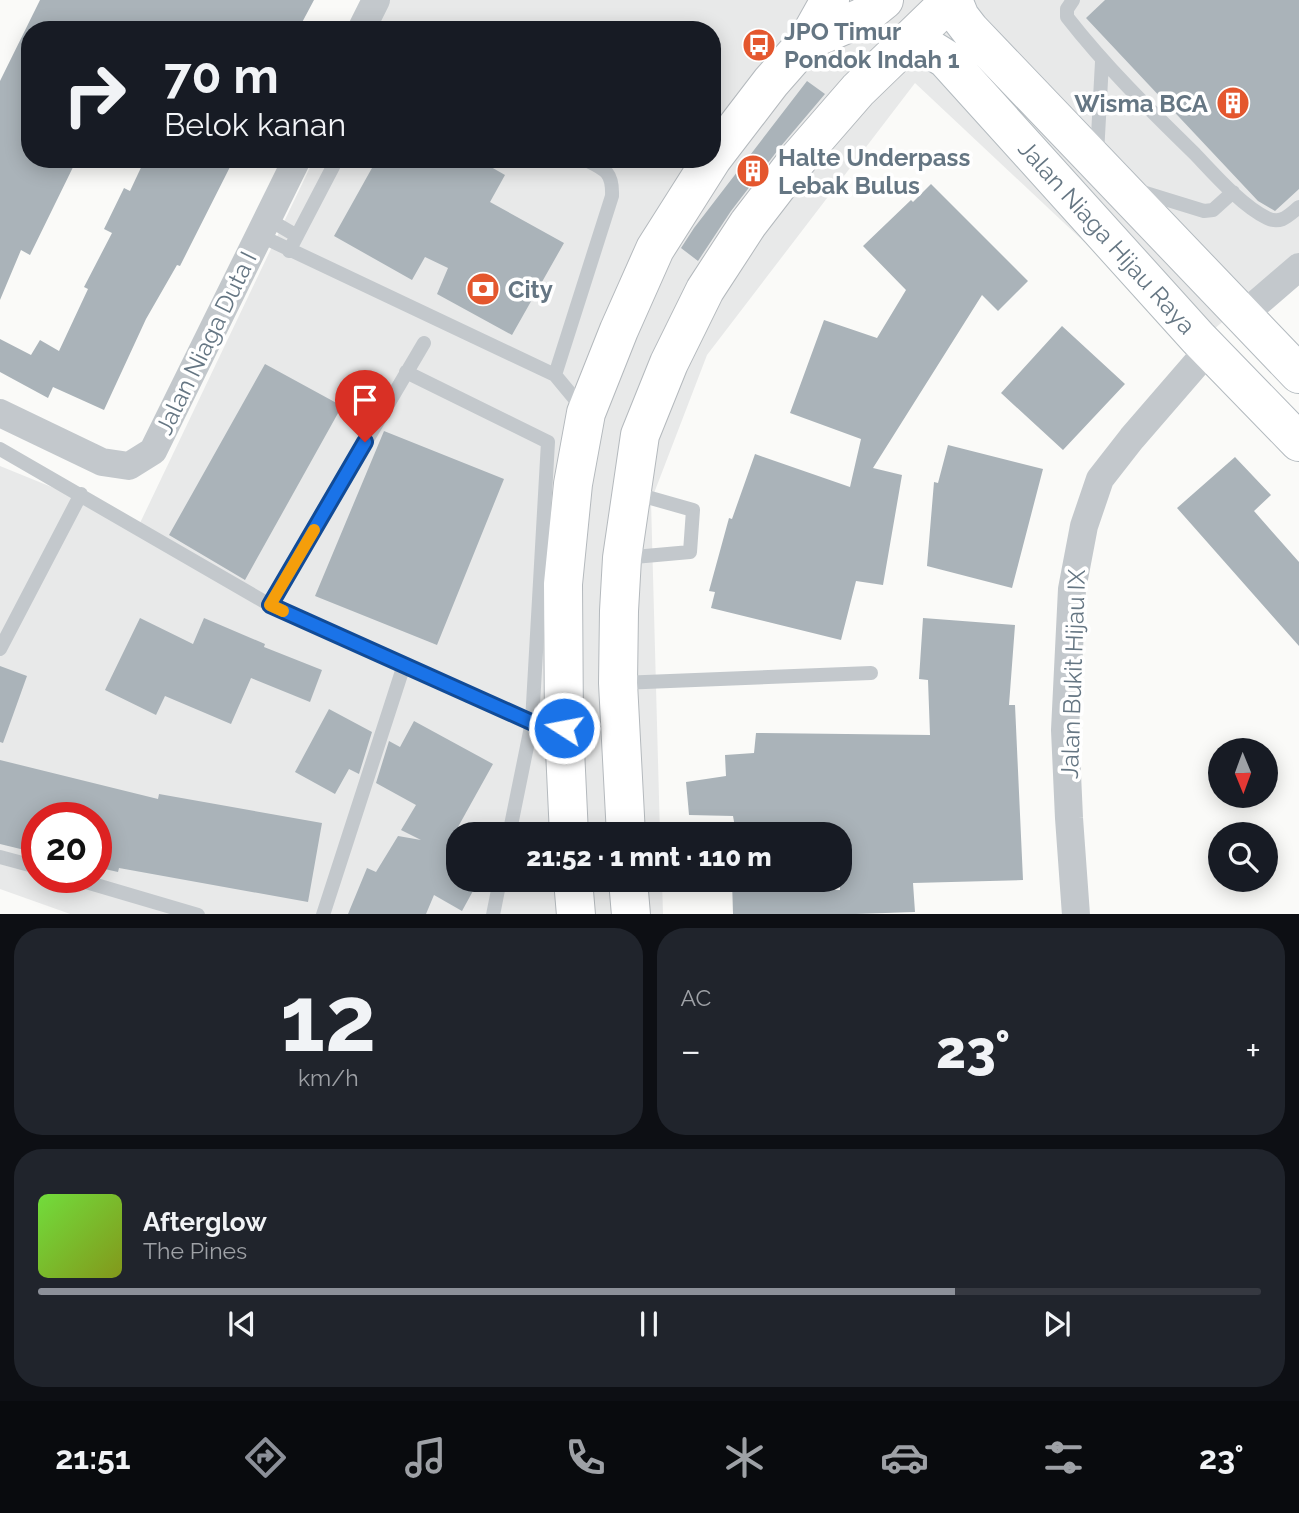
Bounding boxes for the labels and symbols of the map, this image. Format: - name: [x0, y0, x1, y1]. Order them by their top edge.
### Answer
- place label: JPO Timur Pondok Indah 1: [784, 17, 960, 74]
- bus stop icon: JPO Timur Pondok Indah 1: [740, 26, 778, 64]
- building icon: Wisma BCA: [1214, 84, 1252, 122]
- place label: Wisma BCA: [1074, 89, 1209, 118]
- street label: Jalan Niaga Hijau Raya: [1012, 134, 1202, 340]
- place label: Halte Underpass Lebak Bulus: [778, 143, 970, 200]
- building icon: Halte Underpass Lebak Bulus: [734, 152, 772, 190]
- street label: Jalan Niaga Duta I: [149, 247, 263, 439]
- bank icon: City: [464, 270, 502, 308]
- place label: City: [508, 275, 553, 304]
- pin: [335, 370, 395, 442]
- street label: Jalan Bukit Hijau IX: [1055, 568, 1091, 779]
- position arrow: [527, 691, 601, 765]
- north arrow: [1208, 738, 1278, 808]
- speed limit sign: 20: [21, 802, 112, 893]

